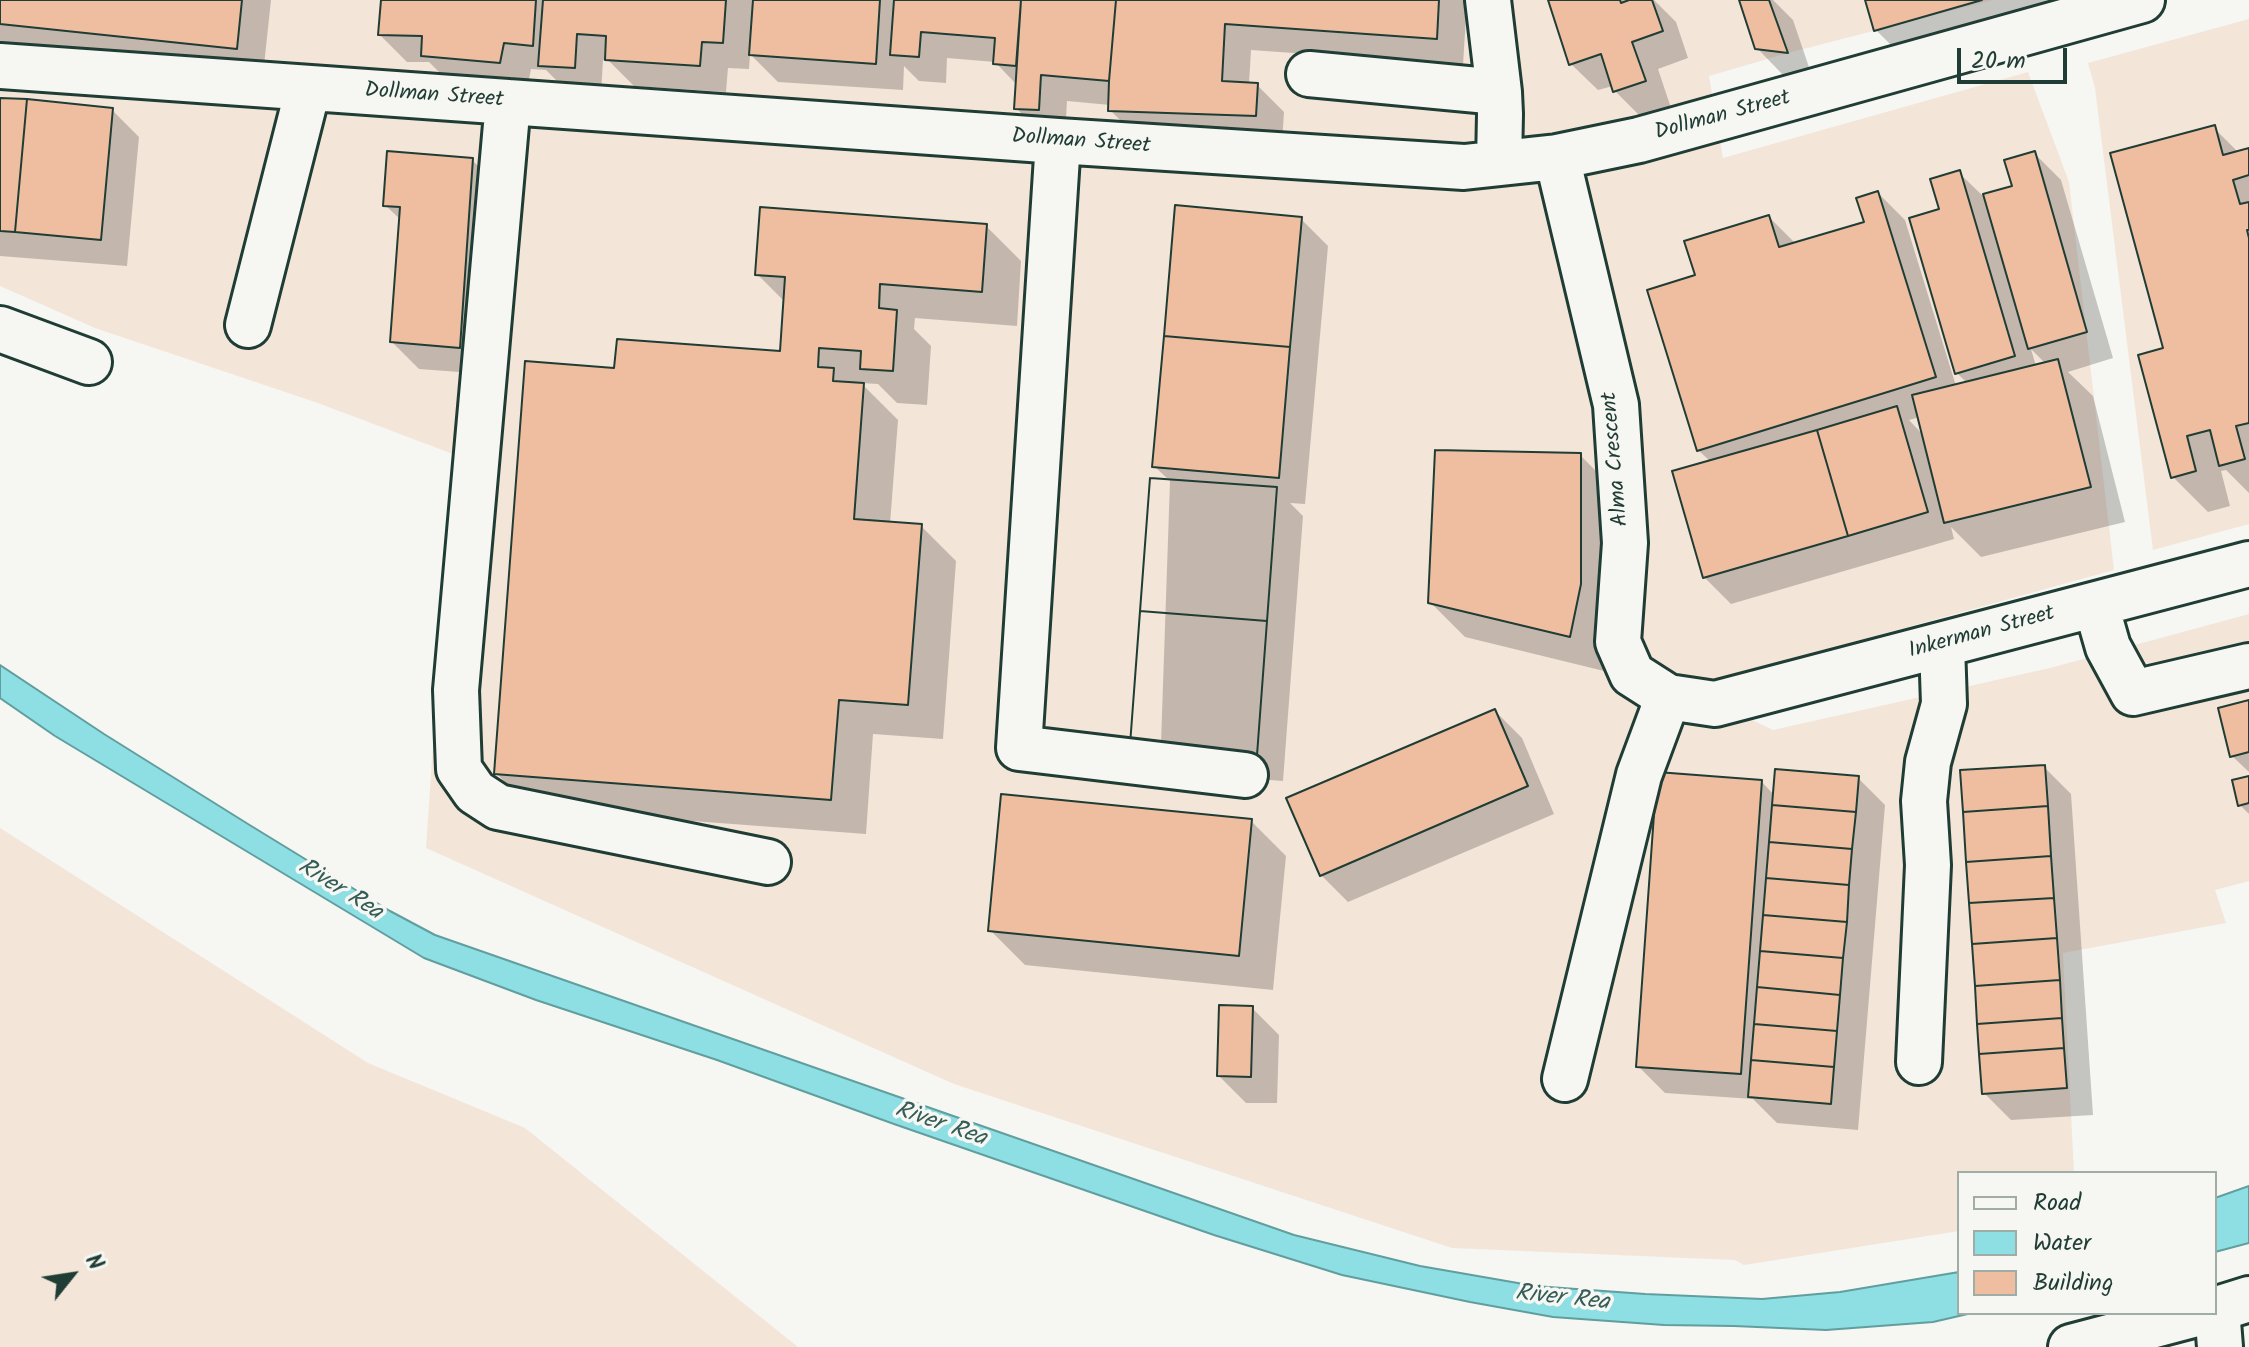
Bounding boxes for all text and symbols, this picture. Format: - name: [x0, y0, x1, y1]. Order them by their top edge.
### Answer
- scale bar: [1961, 32, 2071, 82]
- text: 20 m: [1971, 42, 2026, 81]
- street label: Dollman Street: [364, 79, 504, 115]
- street label: Dollman Street: [1652, 86, 1794, 148]
- street label: Dollman Street: [1011, 125, 1151, 161]
- street label: Alma Crescent: [1598, 391, 1636, 527]
- street label: Inkerman Street: [1906, 602, 2058, 666]
- water label: River Rea: [291, 854, 387, 928]
- water label: River Rea: [891, 1097, 989, 1155]
- legend: [1957, 1171, 2217, 1315]
- text: Road: [2033, 1184, 2081, 1223]
- text: Water: [2033, 1224, 2091, 1263]
- north arrow: [32, 1235, 112, 1315]
- text: N: [75, 1248, 112, 1278]
- text: Building: [2033, 1264, 2113, 1303]
- water label: River Rea: [1514, 1281, 1610, 1319]

